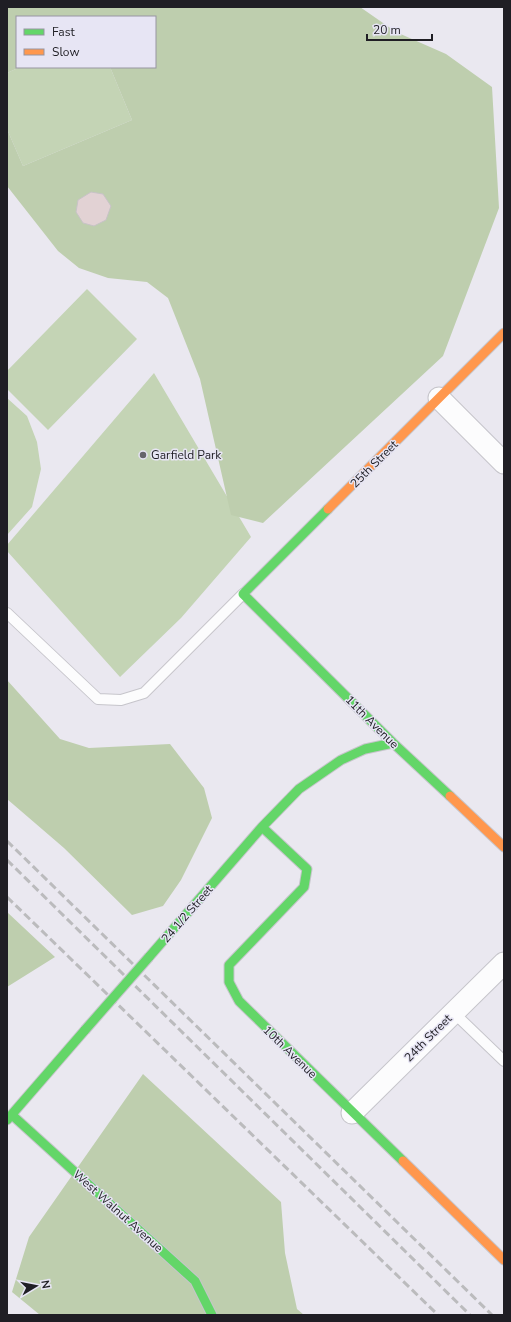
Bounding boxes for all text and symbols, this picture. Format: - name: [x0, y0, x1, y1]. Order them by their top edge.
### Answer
- legend: [16, 16, 156, 68]
- scale bar: [367, 16, 432, 42]
- text: 20 m: [373, 22, 401, 38]
- text: Fast: [52, 24, 75, 40]
- text: Slow: [52, 44, 80, 60]
- street label: 25th Street: [347, 436, 402, 491]
- place label: Garfield Park: [151, 447, 222, 463]
- marker: Garfield Park: [138, 450, 148, 460]
- street label: 11th Avenue: [342, 692, 402, 752]
- street label: 24 1/2 Street: [158, 881, 217, 946]
- street label: 24th Street: [401, 1010, 456, 1065]
- street label: 10th Avenue: [260, 1022, 320, 1082]
- street label: West Walnut Avenue: [70, 1166, 166, 1256]
- north arrow: [16, 1266, 56, 1306]
- text: N: [37, 1279, 53, 1290]

